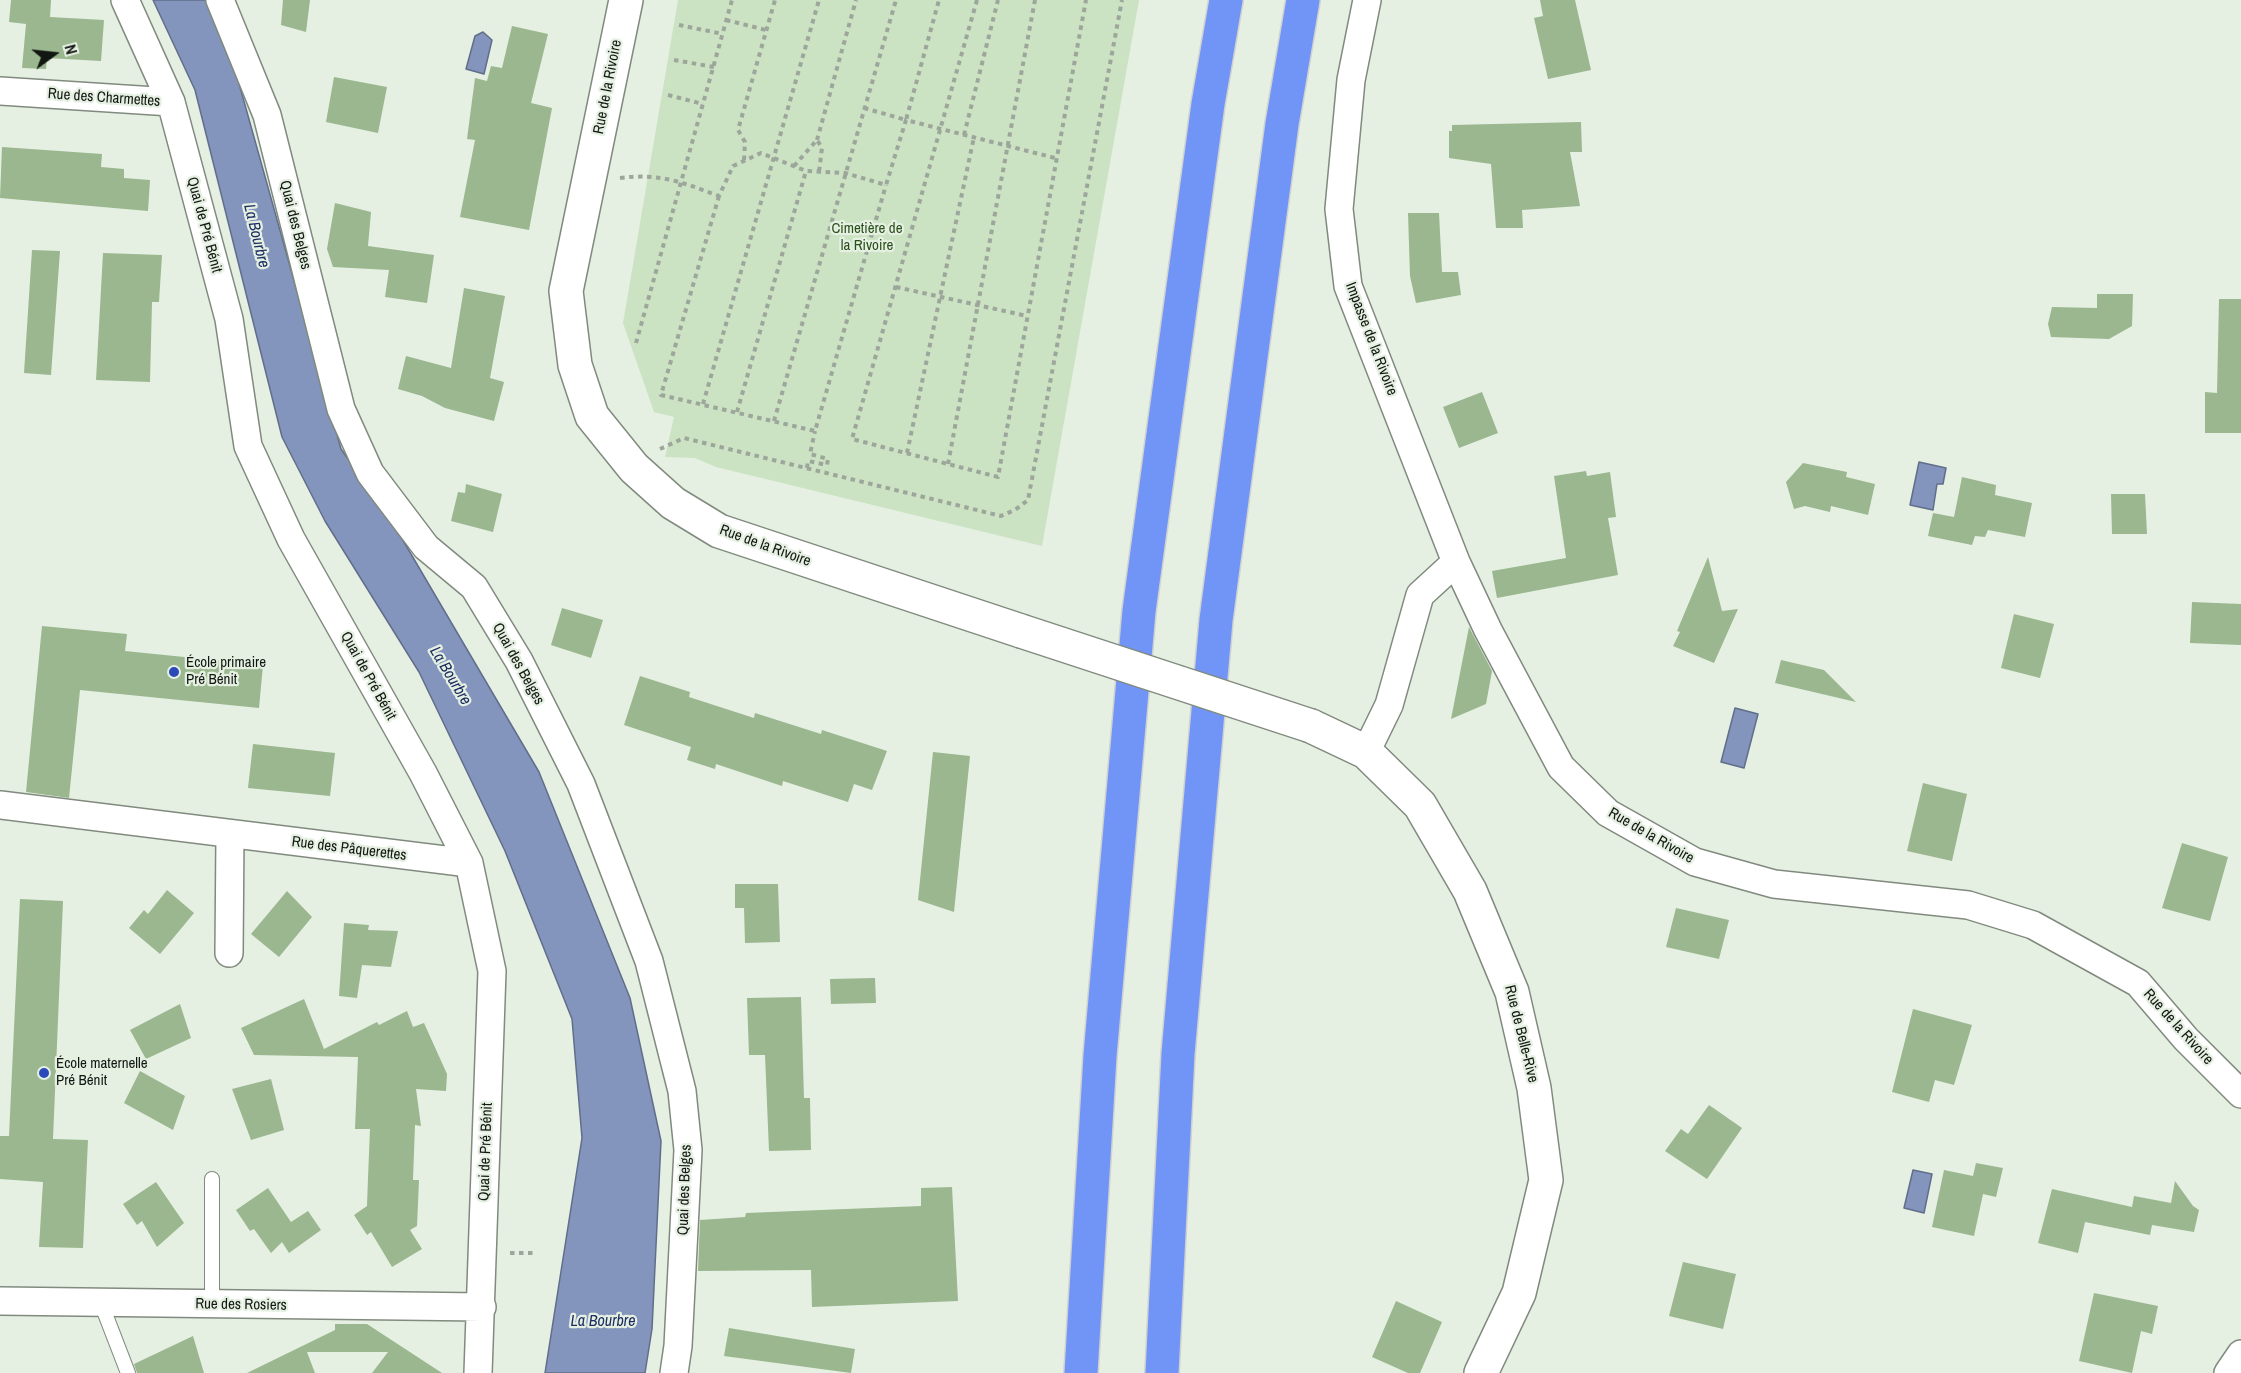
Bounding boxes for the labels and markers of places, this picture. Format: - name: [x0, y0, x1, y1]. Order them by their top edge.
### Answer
- place label: École primaire Pré Bénit: [186, 654, 266, 689]
- marker: École primaire Pré Bénit: [167, 665, 181, 679]
- place label: École maternelle Pré Bénit: [56, 1055, 148, 1090]
- marker: École maternelle Pré Bénit: [37, 1066, 51, 1080]

